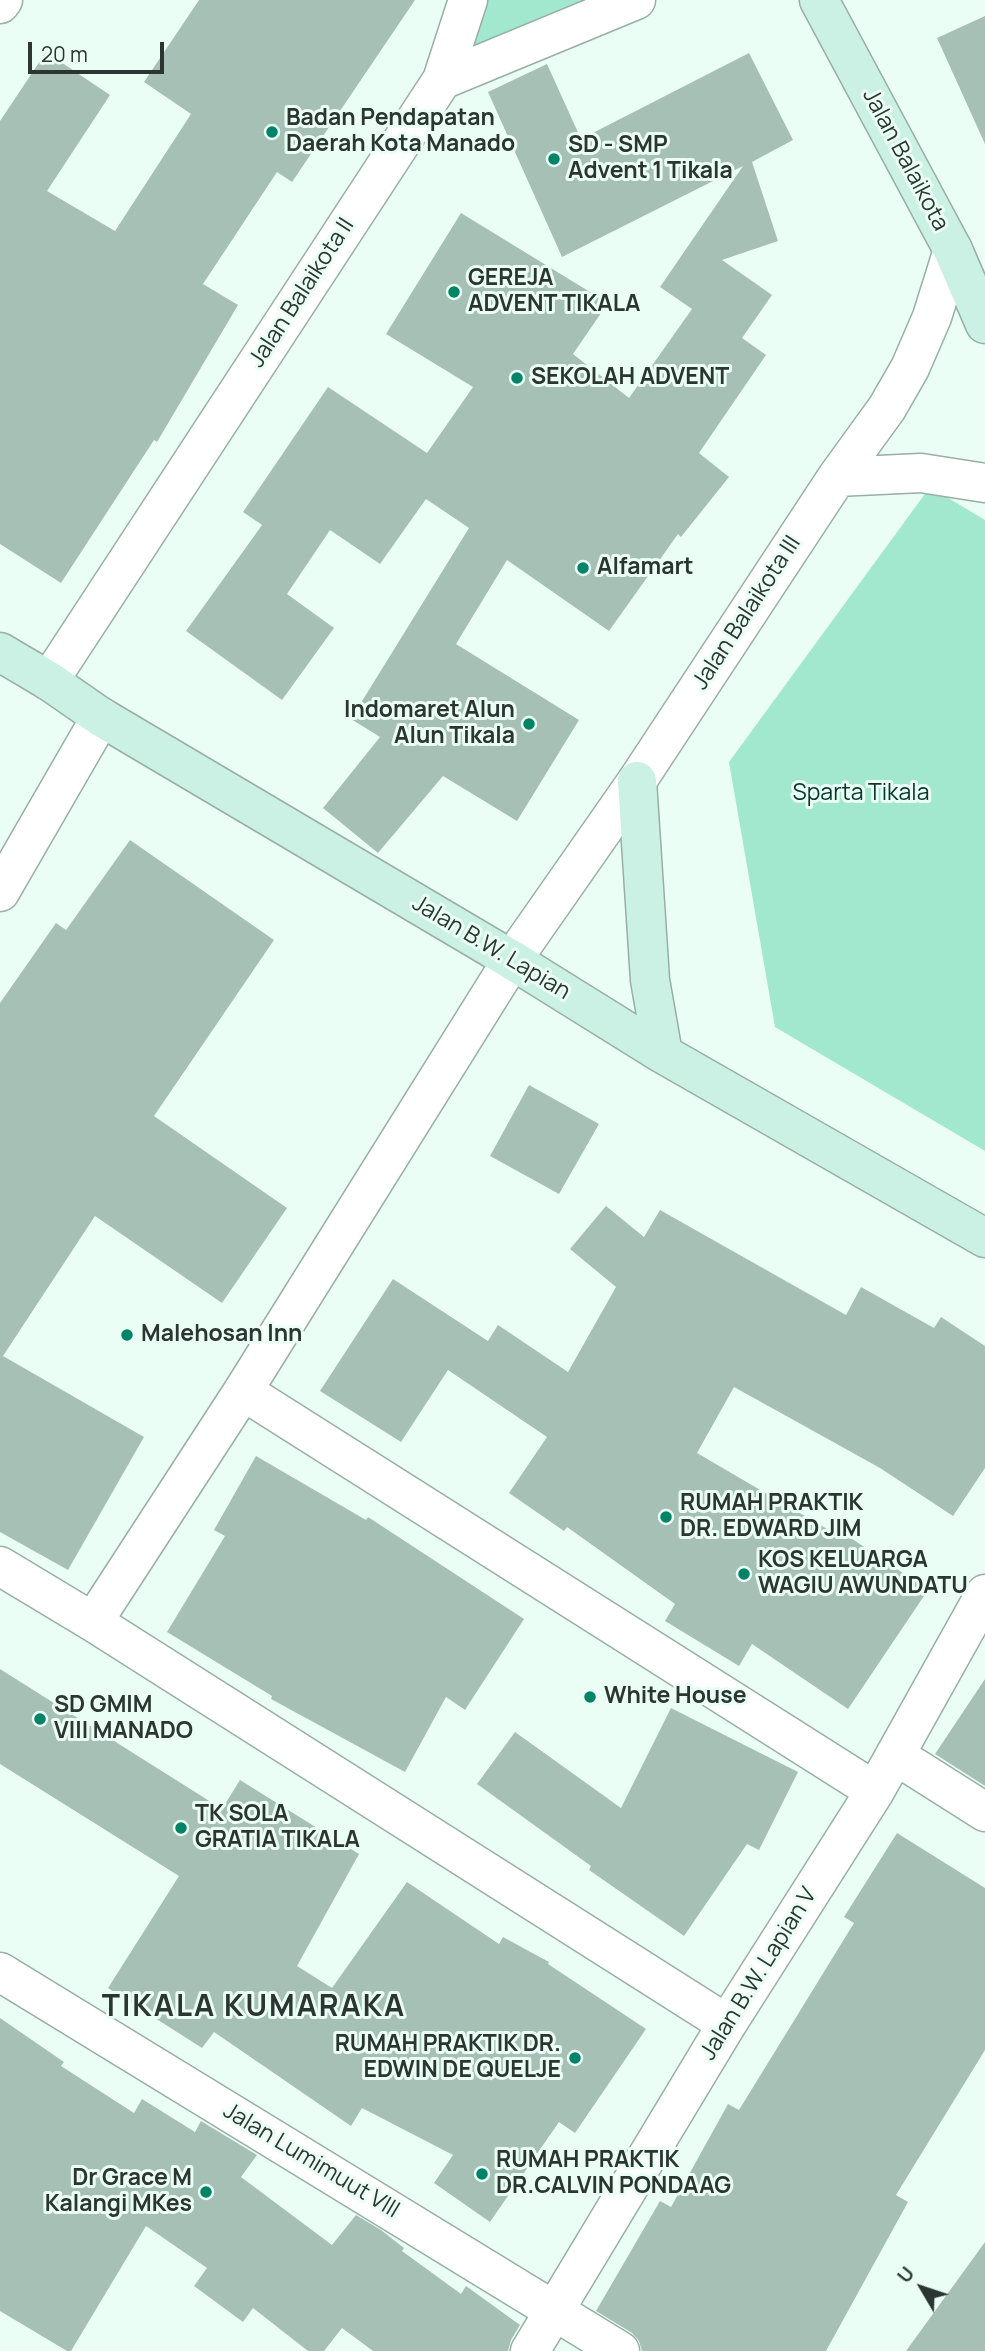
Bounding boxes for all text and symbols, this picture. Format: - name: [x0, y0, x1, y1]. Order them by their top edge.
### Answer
- scale bar: [32, 28, 168, 72]
- text: 20 m: [41, 40, 88, 68]
- street label: Jalan Balaikota: [856, 84, 954, 236]
- place label: Badan Pendapatan Daerah Kota Manado: [286, 105, 515, 159]
- marker: Badan Pendapatan Daerah Kota Manado: [264, 124, 280, 140]
- place label: SD - SMP Advent 1 Tikala: [568, 132, 733, 186]
- marker: SD - SMP Advent 1 Tikala: [546, 151, 562, 167]
- street label: Jalan Balaikota II: [243, 213, 361, 373]
- place label: GEREJA ADVENT TIKALA: [468, 265, 640, 319]
- marker: GEREJA ADVENT TIKALA: [446, 284, 462, 300]
- place label: SEKOLAH ADVENT: [531, 364, 729, 392]
- marker: SEKOLAH ADVENT: [509, 370, 525, 386]
- street label: Jalan Balaikota III: [687, 531, 807, 695]
- place label: Alfamart: [597, 554, 694, 582]
- marker: Alfamart: [575, 560, 591, 576]
- place label: Indomaret Alun Alun Tikala: [344, 697, 515, 751]
- marker: Indomaret Alun Alun Tikala: [521, 716, 537, 732]
- park label: Sparta Tikala: [793, 780, 929, 808]
- street label: Jalan B.W. Lapian: [407, 890, 575, 1006]
- place label: Malehosan Inn: [141, 1321, 302, 1349]
- marker: Malehosan Inn: [119, 1327, 135, 1343]
- place label: RUMAH PRAKTIK DR. EDWARD JIM: [680, 1490, 863, 1544]
- marker: RUMAH PRAKTIK DR. EDWARD JIM: [658, 1509, 674, 1525]
- place label: KOS KELUARGA WAGIU AWUNDATU: [758, 1547, 968, 1601]
- marker: KOS KELUARGA WAGIU AWUNDATU: [736, 1566, 752, 1582]
- place label: White House: [604, 1683, 747, 1711]
- marker: White House: [582, 1689, 598, 1705]
- place label: SD GMIM VIII MANADO: [54, 1692, 193, 1746]
- marker: SD GMIM VIII MANADO: [32, 1711, 48, 1727]
- place label: TK SOLA GRATIA TIKALA: [195, 1801, 360, 1855]
- marker: TK SOLA GRATIA TIKALA: [173, 1820, 189, 1836]
- street label: Jalan B.W. Lapian V: [695, 1883, 823, 2065]
- district label: TIKALA KUMARAKA: [104, 1990, 404, 2026]
- place label: RUMAH PRAKTIK DR. EDWIN DE QUELJE: [335, 2031, 561, 2085]
- marker: RUMAH PRAKTIK DR. EDWIN DE QUELJE: [567, 2050, 583, 2066]
- street label: Jalan Lumimuut VIII: [218, 2097, 404, 2225]
- place label: RUMAH PRAKTIK DR.CALVIN PONDAAG: [496, 2147, 731, 2201]
- place label: Dr Grace M Kalangi MKes: [45, 2165, 192, 2219]
- marker: RUMAH PRAKTIK DR.CALVIN PONDAAG: [474, 2166, 490, 2182]
- marker: Dr Grace M Kalangi MKes: [198, 2184, 214, 2200]
- north arrow: [887, 2253, 957, 2323]
- text: U: [891, 2261, 920, 2288]

